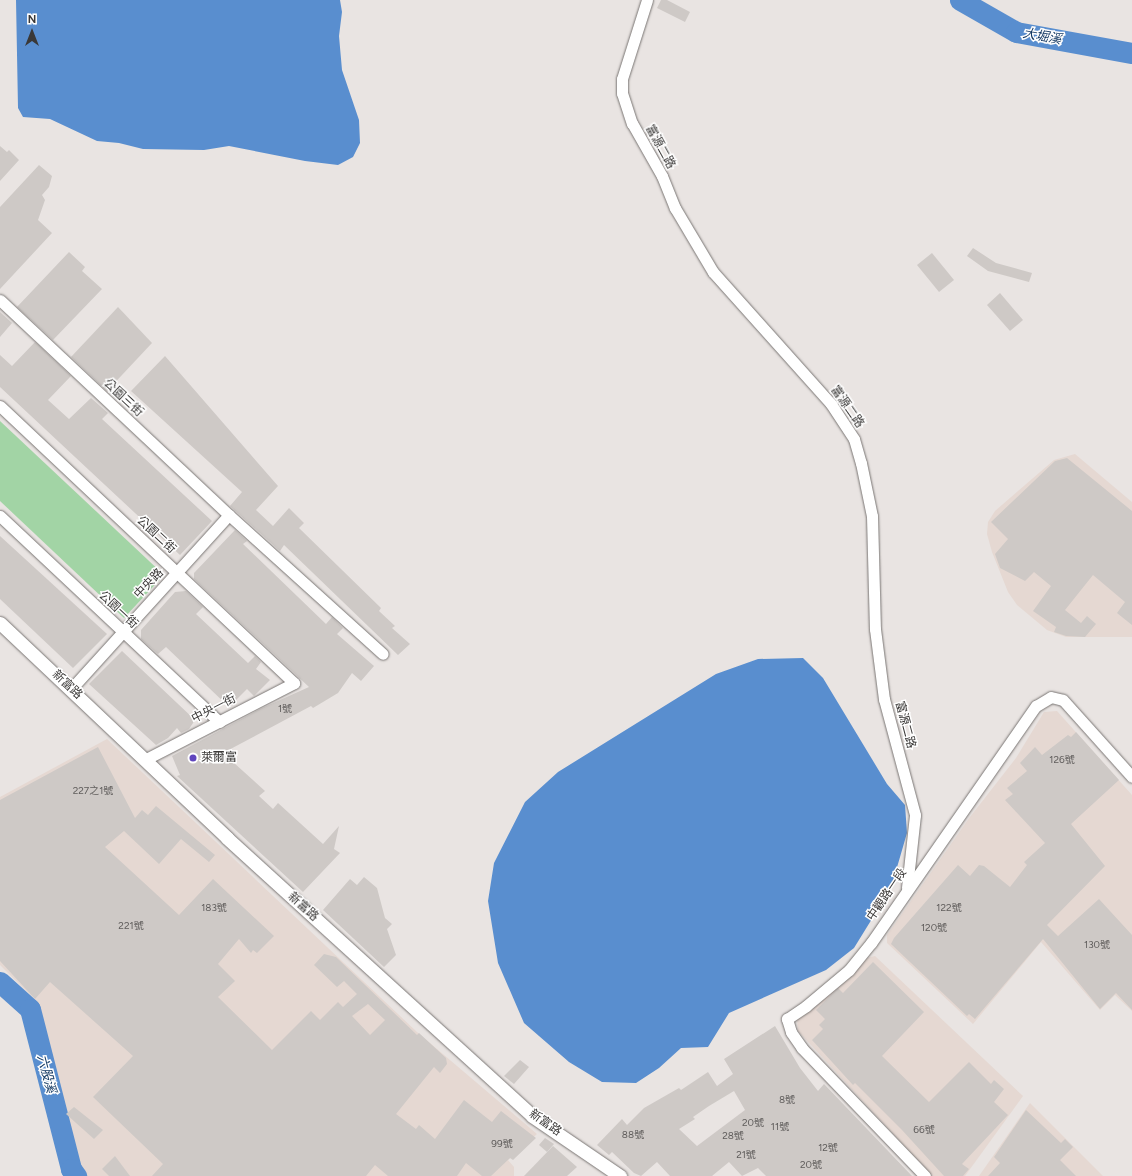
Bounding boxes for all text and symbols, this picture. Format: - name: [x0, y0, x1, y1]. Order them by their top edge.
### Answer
- north arrow: [12, 12, 52, 52]
- text: N: [28, 13, 36, 26]
- water label: 大堀溪: [1021, 26, 1063, 48]
- street label: 富源二路: [642, 123, 678, 171]
- street label: 公園三街: [101, 376, 145, 420]
- street label: 富源二路: [827, 383, 867, 431]
- street label: 公園二街: [134, 513, 178, 557]
- street label: 中央路: [131, 566, 167, 602]
- street label: 公園一街: [96, 588, 140, 632]
- street label: 新富路: [49, 667, 85, 703]
- street label: 中央一街: [189, 692, 239, 726]
- street label: 富源二路: [892, 700, 918, 750]
- house number: 1號: [278, 703, 292, 715]
- place label: 萊爾富: [201, 751, 237, 765]
- marker: 萊爾富: [188, 753, 198, 763]
- house number: 126號: [1049, 754, 1075, 766]
- house number: 227之1號: [73, 785, 113, 797]
- street label: 中觀路一段: [864, 866, 910, 924]
- street label: 新富路: [285, 890, 321, 924]
- house number: 183號: [201, 902, 227, 914]
- house number: 122號: [936, 902, 962, 914]
- house number: 221號: [118, 920, 144, 932]
- house number: 120號: [921, 922, 947, 934]
- house number: 130號: [1084, 939, 1110, 951]
- water label: 六股溪: [33, 1053, 59, 1095]
- house number: 8號: [779, 1094, 795, 1106]
- street label: 新富路: [526, 1107, 564, 1139]
- house number: 20號: [742, 1117, 764, 1129]
- house number: 11號: [771, 1121, 789, 1133]
- house number: 66號: [913, 1124, 935, 1136]
- house number: 88號: [622, 1129, 644, 1141]
- house number: 28號: [722, 1130, 744, 1142]
- house number: 99號: [491, 1138, 513, 1150]
- house number: 12號: [818, 1142, 838, 1154]
- house number: 21號: [736, 1149, 756, 1161]
- house number: 20號: [800, 1159, 822, 1171]

